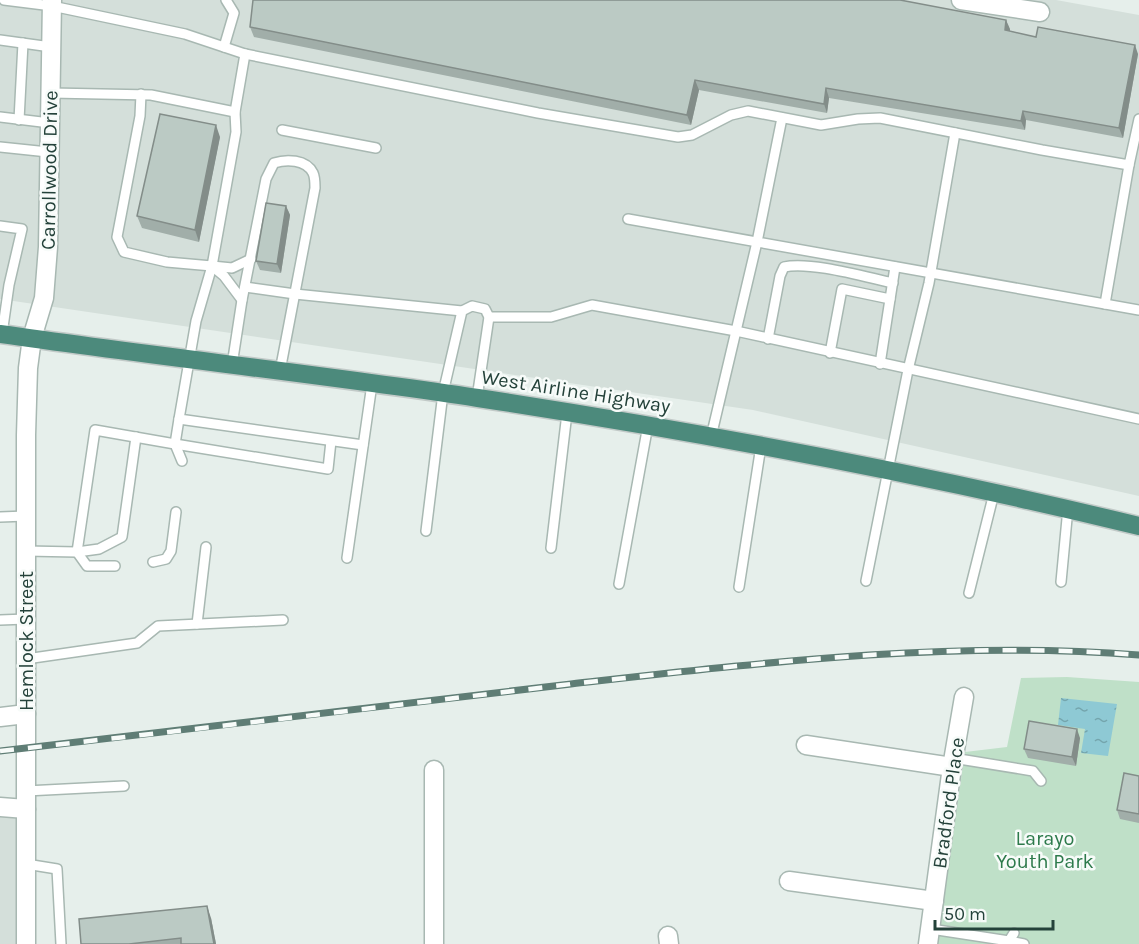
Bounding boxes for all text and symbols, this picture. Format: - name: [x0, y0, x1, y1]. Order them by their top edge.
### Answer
- street label: Carrollwood Drive: [37, 90, 62, 250]
- street label: West Airline Highway: [480, 365, 672, 418]
- street label: Hemlock Street: [15, 570, 38, 711]
- street label: Bradford Place: [928, 736, 969, 870]
- park label: Larayo Youth Park: [996, 827, 1094, 873]
- scale bar: [935, 893, 1054, 931]
- text: 50 m: [944, 903, 986, 925]

